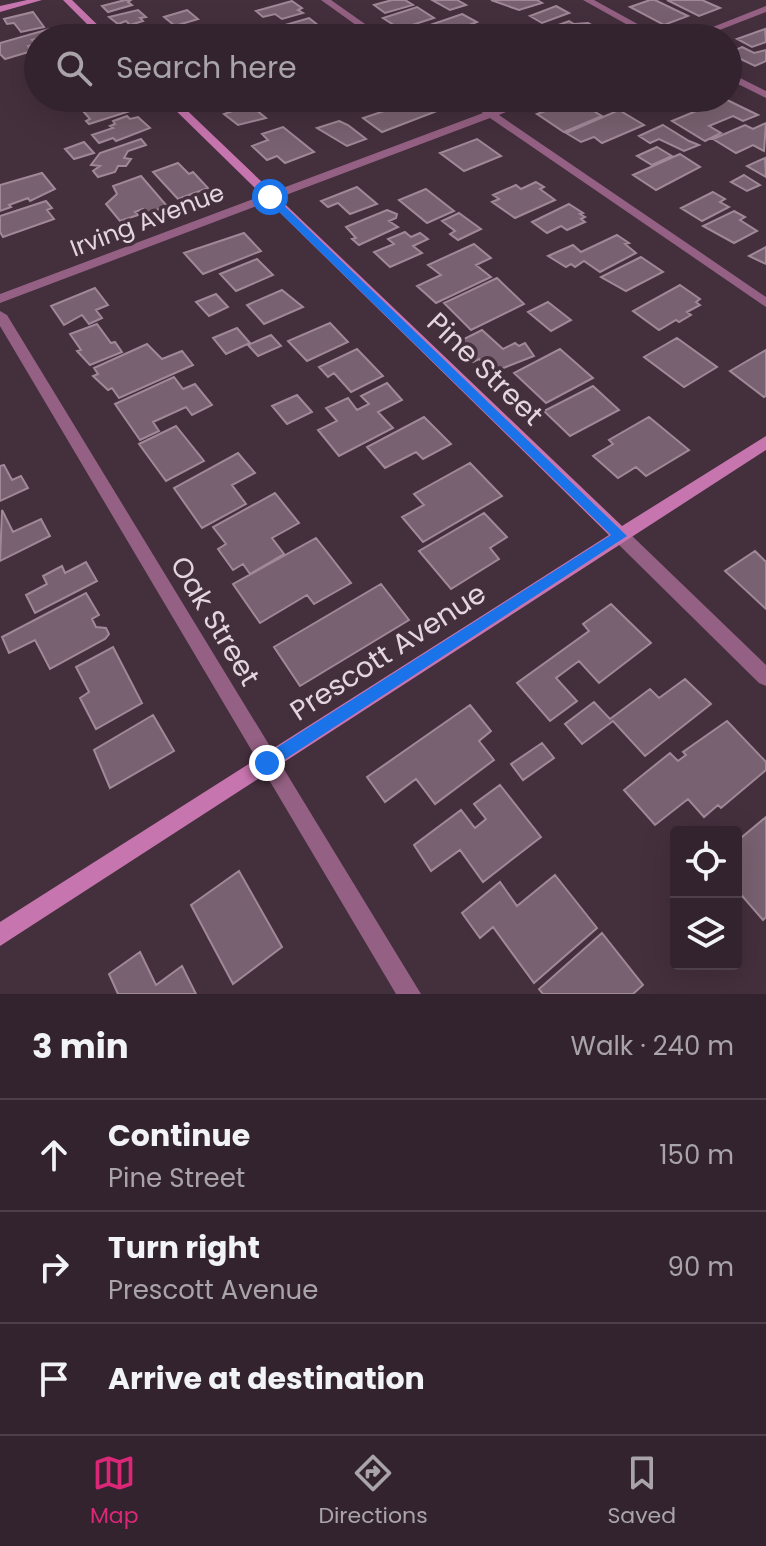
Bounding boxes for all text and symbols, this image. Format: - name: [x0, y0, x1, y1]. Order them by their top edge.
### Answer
- search box: [24, 24, 742, 112]
- icon: search: [52, 46, 96, 90]
- text: Search here: [116, 46, 297, 89]
- street label: Irving Avenue: [65, 176, 229, 264]
- route start: [252, 179, 288, 215]
- street label: Pine Street: [418, 304, 552, 434]
- street label: Oak Street: [161, 549, 269, 693]
- street label: Prescott Avenue: [282, 574, 494, 730]
- route end: [249, 745, 285, 781]
- map controls: [670, 826, 742, 970]
- button: locate: [670, 826, 742, 898]
- button: layers: [670, 898, 742, 970]
- text: 3 min: [32, 1022, 129, 1070]
- text: Walk · 240 m: [571, 1028, 734, 1064]
- text: Continue: [108, 1114, 250, 1157]
- icon: ahead: [32, 1133, 76, 1177]
- text: 150 m: [659, 1137, 734, 1173]
- text: Pine Street: [108, 1160, 245, 1196]
- text: Turn right: [108, 1226, 260, 1269]
- icon: right: [32, 1245, 76, 1289]
- text: 90 m: [668, 1249, 734, 1285]
- text: Prescott Avenue: [108, 1272, 318, 1308]
- icon: arrive: [32, 1357, 76, 1401]
- text: Arrive at destination: [108, 1357, 425, 1400]
- tab: Map: [90, 1451, 139, 1532]
- tab: Directions: [318, 1451, 428, 1532]
- tab: Saved: [607, 1451, 676, 1532]

